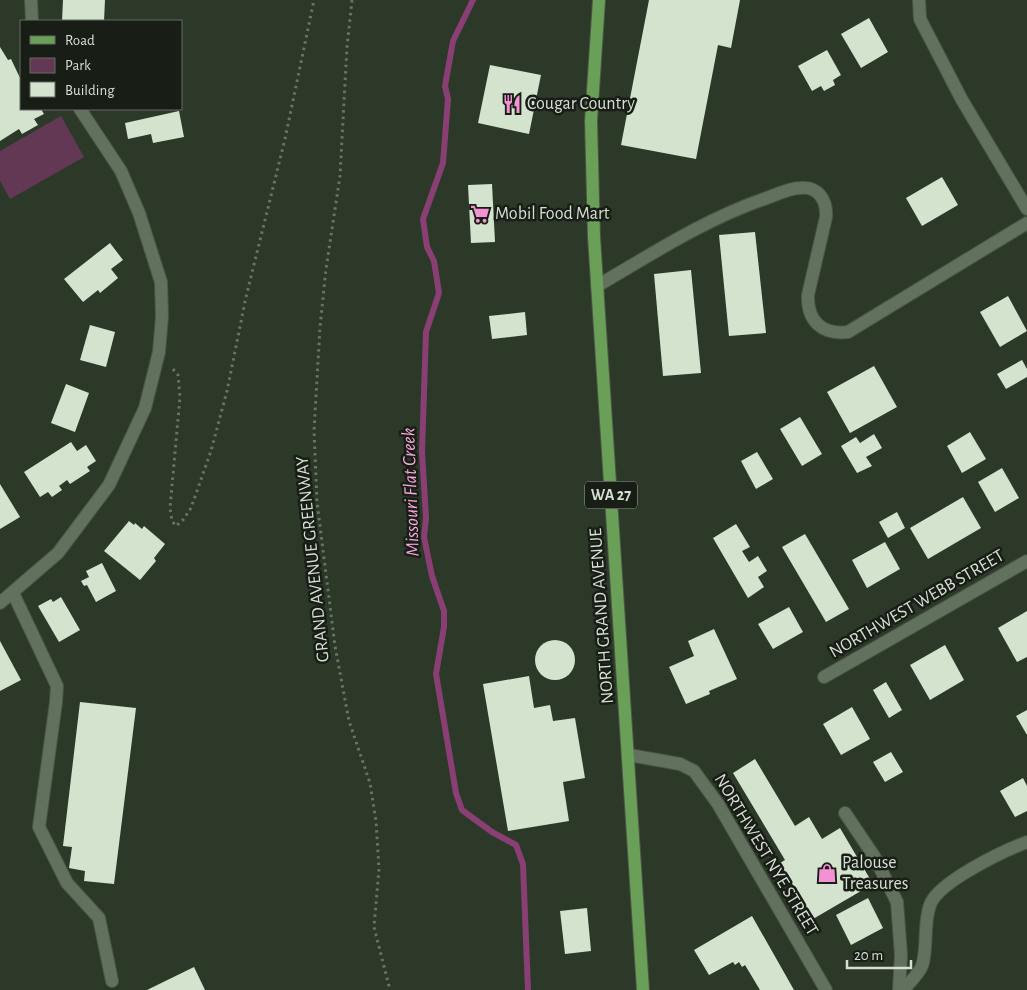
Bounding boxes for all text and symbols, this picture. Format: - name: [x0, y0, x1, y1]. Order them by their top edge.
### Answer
- legend: [20, 20, 182, 110]
- text: Road: [65, 33, 95, 48]
- text: Park: [65, 58, 91, 73]
- text: Building: [65, 83, 115, 98]
- restaurant icon: Cougar Country: [501, 93, 523, 115]
- place label: Cougar Country: [527, 95, 635, 113]
- supermarket icon: Mobil Food Mart: [469, 203, 491, 225]
- place label: Mobil Food Mart: [495, 205, 610, 223]
- water label: Missouri Flat Creek: [399, 427, 423, 557]
- street label: GRAND AVENUE GREENWAY: [293, 455, 333, 663]
- road number: WA 27: [585, 482, 637, 508]
- street label: NORTH GRAND AVENUE: [587, 527, 617, 704]
- street label: NORTHWEST WEBB STREET: [827, 546, 1008, 661]
- street label: NORTHWEST NYE STREET: [711, 771, 821, 939]
- place label: Palouse Treasures: [842, 854, 909, 893]
- shop icon: Palouse Treasures: [816, 862, 838, 884]
- scale bar: [847, 938, 911, 970]
- text: 20 m: [854, 948, 883, 963]

